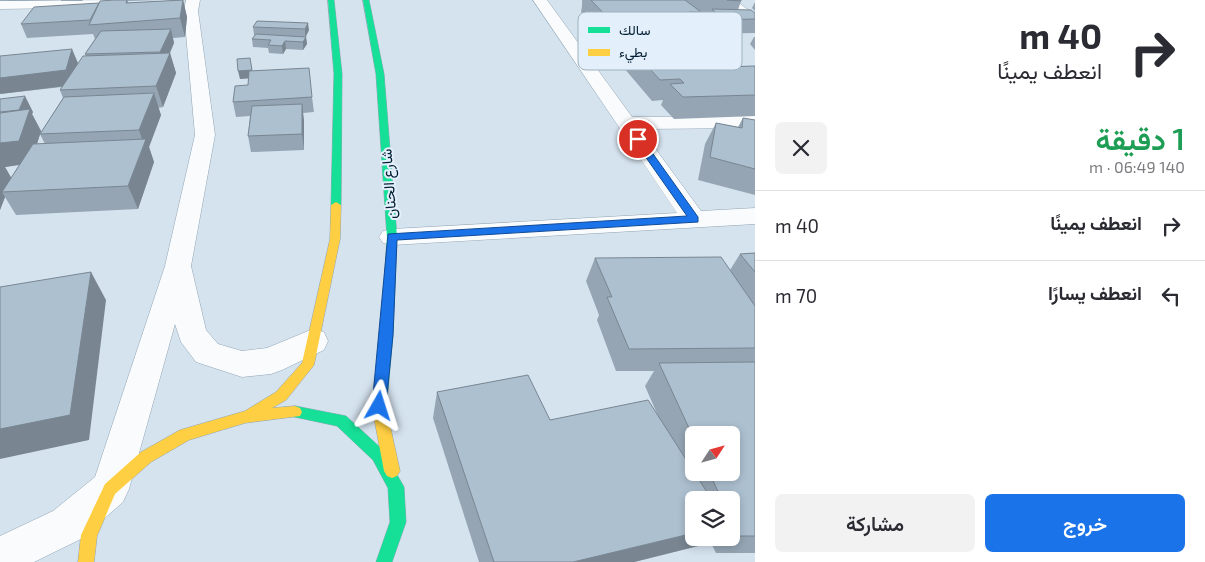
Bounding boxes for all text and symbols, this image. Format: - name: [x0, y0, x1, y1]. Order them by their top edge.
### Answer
- legend: [578, 12, 742, 70]
- text: 40 m: [1019, 14, 1102, 56]
- icon: right: [1120, 20, 1185, 85]
- text: سالك: [619, 21, 650, 38]
- text: بطيء: [619, 43, 647, 64]
- text: انعطف يمينًا: [997, 57, 1102, 83]
- pin: [617, 118, 659, 160]
- text: 1 دقيقة: [1095, 120, 1185, 156]
- button: close: [775, 122, 827, 174]
- icon: arrive: [624, 125, 652, 153]
- street label: شارع الحنان: [377, 148, 402, 220]
- text: 140 m · 06:49: [1089, 157, 1185, 176]
- text: انعطف يمينًا: [1050, 211, 1142, 234]
- icon: right: [1157, 212, 1185, 240]
- text: 40 m: [775, 214, 819, 237]
- text: انعطف يسارًا: [1048, 281, 1142, 304]
- icon: left: [1157, 282, 1185, 310]
- text: 70 m: [775, 284, 817, 307]
- position arrow: [352, 379, 404, 431]
- north arrow: [685, 426, 740, 481]
- map controls: [685, 426, 740, 546]
- button: layers: [685, 491, 740, 546]
- button: مشاركة: [775, 494, 975, 552]
- button: خروج: [985, 494, 1185, 552]

